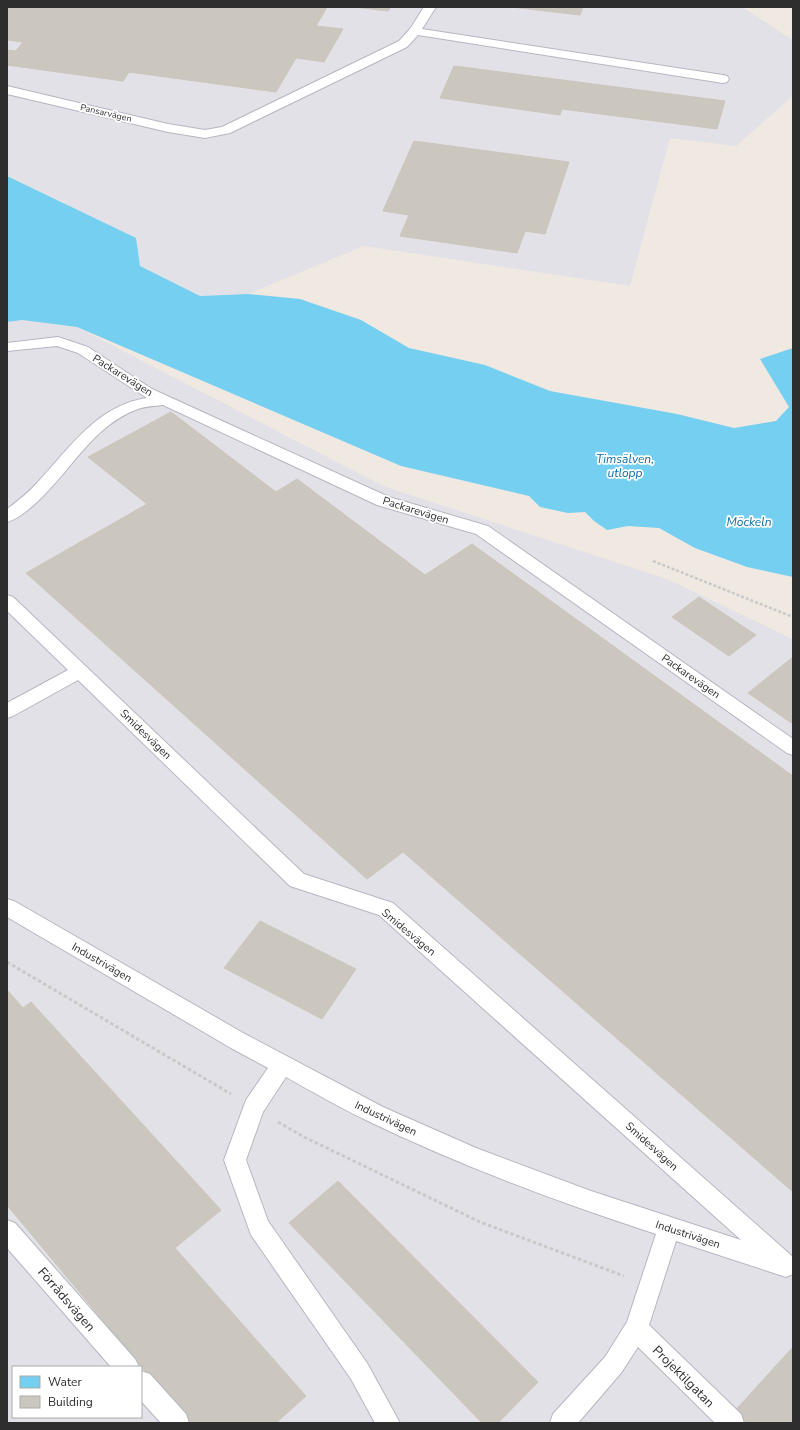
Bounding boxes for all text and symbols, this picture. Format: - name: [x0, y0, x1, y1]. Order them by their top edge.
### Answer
- street label: Pansarvägen: [79, 101, 133, 125]
- street label: Packarevägen: [90, 351, 156, 400]
- water label: Timsälven, utlopp: [596, 451, 654, 481]
- street label: Packarevägen: [381, 493, 451, 528]
- water label: Möckeln: [726, 514, 772, 530]
- street label: Packarevägen: [658, 651, 723, 702]
- street label: Smidesvägen: [117, 706, 175, 763]
- street label: Smidesvägen: [379, 905, 439, 959]
- street label: Industrivägen: [69, 939, 135, 986]
- street label: Industrivägen: [352, 1097, 419, 1139]
- street label: Smidesvägen: [622, 1119, 681, 1174]
- street label: Industrivägen: [654, 1217, 722, 1252]
- street label: Förrådsvägen: [33, 1264, 99, 1335]
- street label: Projektilgatan: [648, 1342, 718, 1412]
- legend: [12, 1366, 142, 1418]
- text: Water: [48, 1374, 82, 1390]
- text: Building: [48, 1394, 93, 1410]

